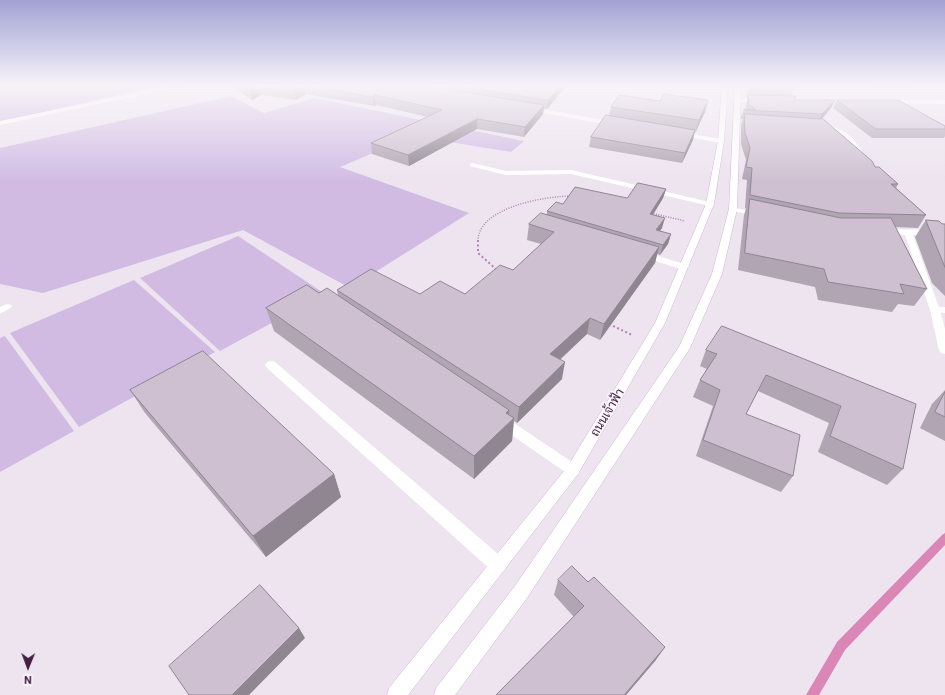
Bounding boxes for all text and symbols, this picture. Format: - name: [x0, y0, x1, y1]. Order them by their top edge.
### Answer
- street label: ถนนเจ้าฟ้า: [588, 387, 628, 439]
- north arrow: [8, 647, 48, 687]
- text: N: [24, 673, 32, 686]

